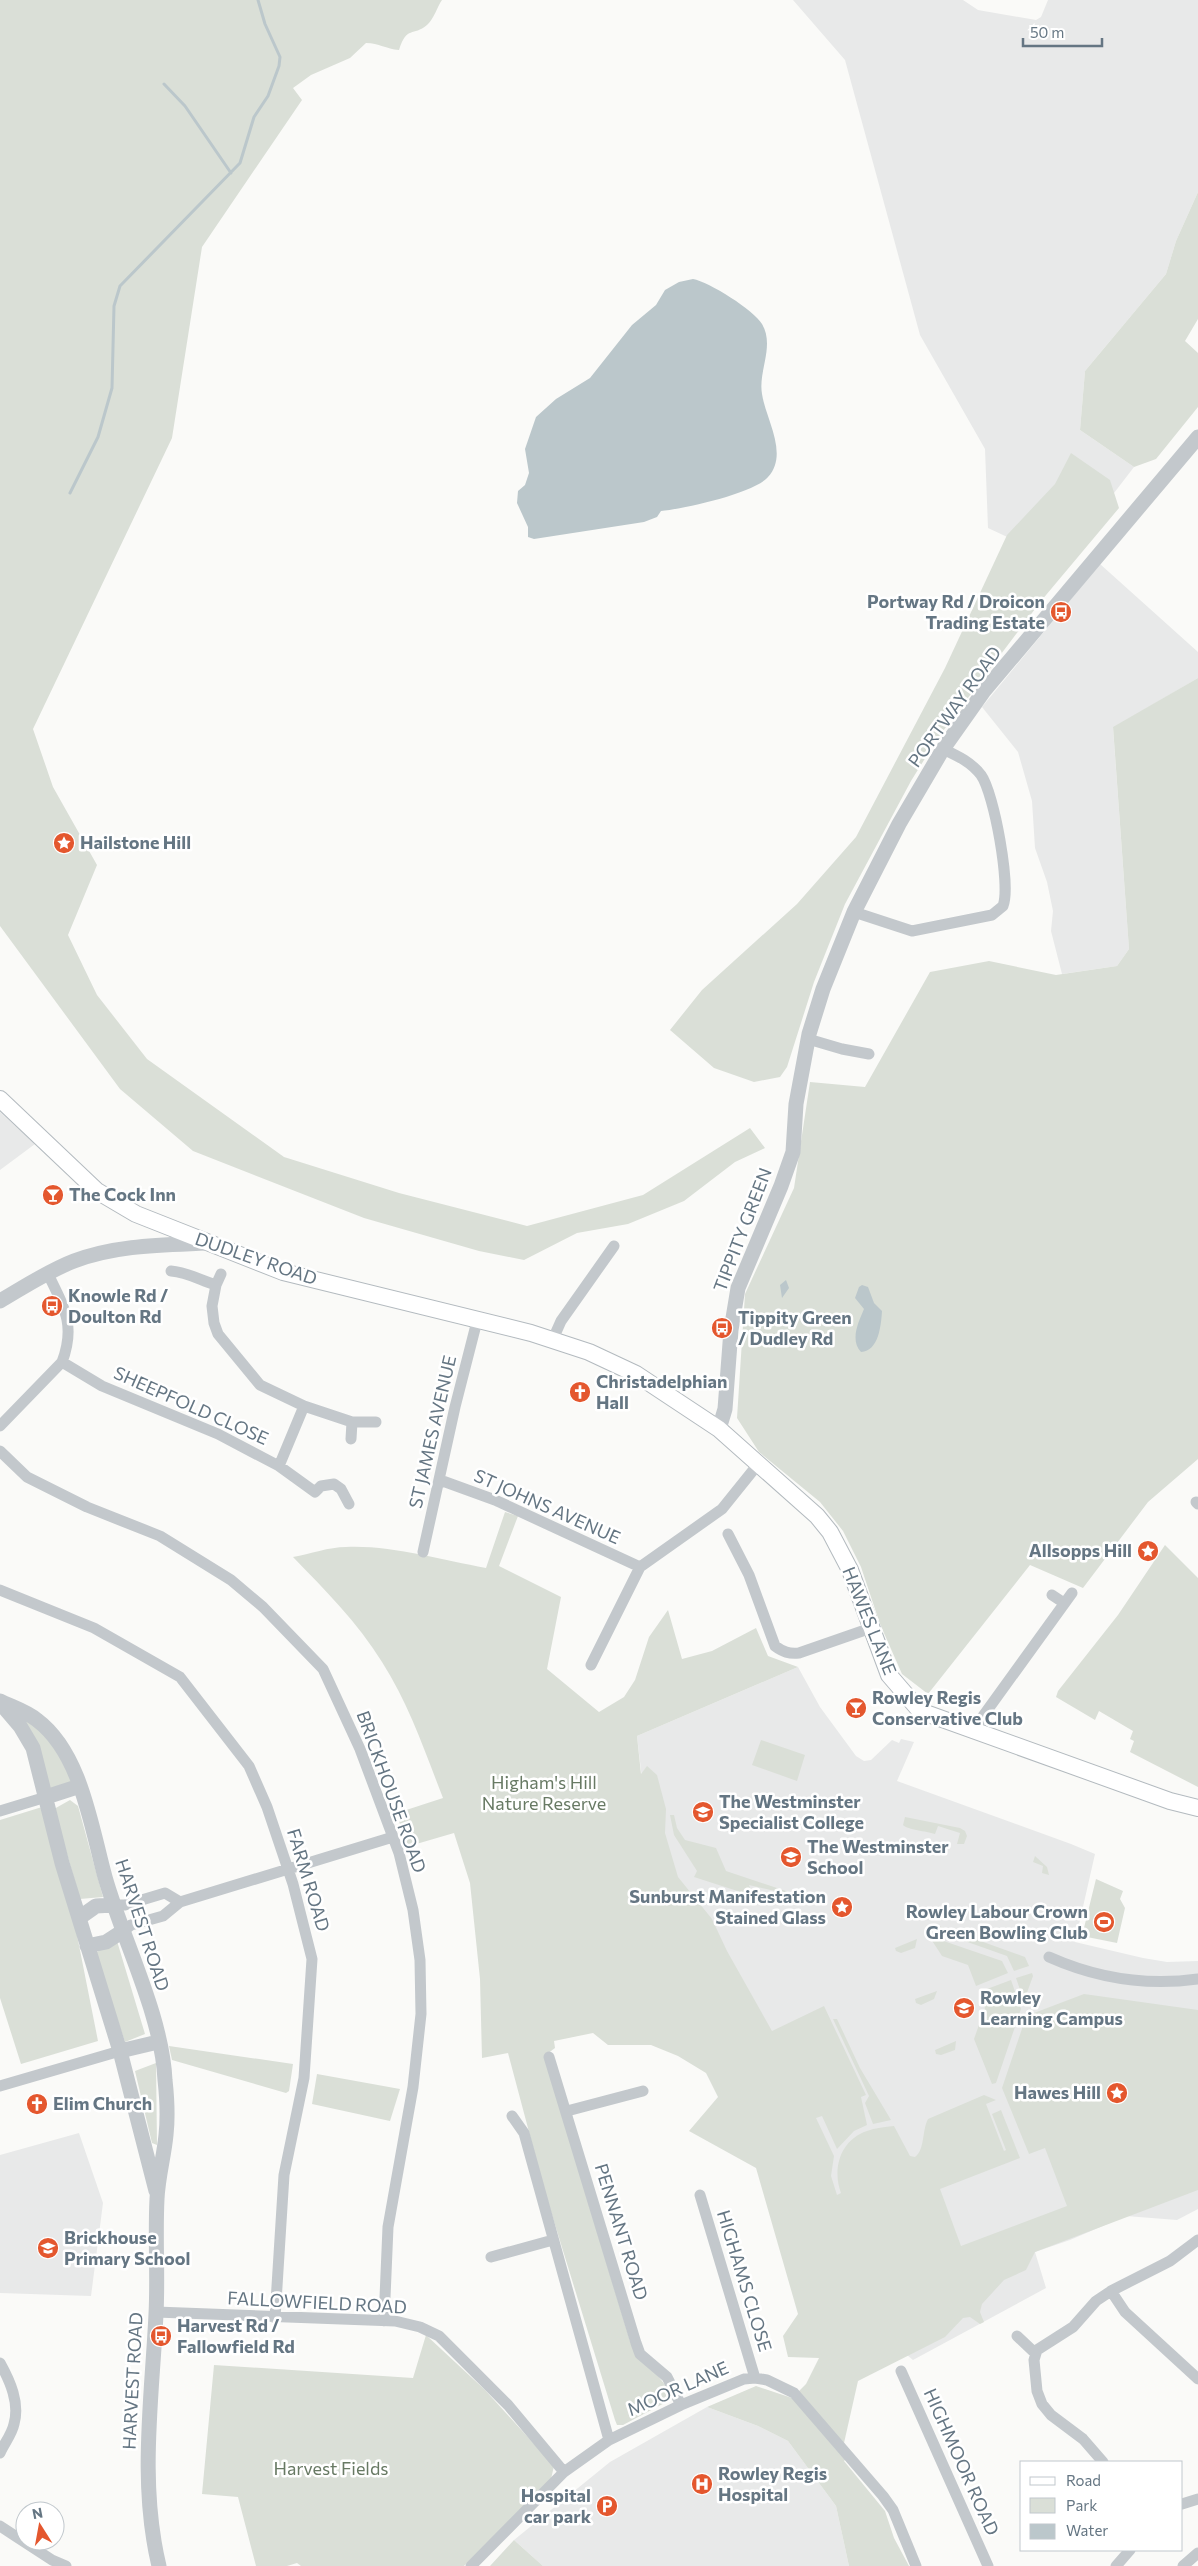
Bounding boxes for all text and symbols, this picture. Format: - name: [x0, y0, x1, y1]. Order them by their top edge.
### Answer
- scale bar: [1023, 15, 1102, 47]
- text: 50 m: [1030, 23, 1064, 41]
- place label: Portway Rd / Droicon Trading Estate: [867, 590, 1045, 633]
- bus stop icon: Portway Rd / Droicon Trading Estate: [1049, 600, 1073, 624]
- street label: PORTWAY ROAD: [903, 642, 1005, 771]
- place icon: Hailstone Hill: [52, 831, 76, 855]
- place label: Hailstone Hill: [80, 831, 191, 853]
- street label: TIPPITY GREEN: [708, 1164, 776, 1295]
- bar icon: The Cock Inn: [41, 1183, 65, 1207]
- place label: The Cock Inn: [69, 1183, 176, 1205]
- street label: DUDLEY ROAD: [192, 1227, 320, 1289]
- place label: Knowle Rd / Doulton Rd: [68, 1284, 168, 1327]
- bus stop icon: Knowle Rd / Doulton Rd: [40, 1294, 64, 1318]
- place label: Tippity Green / Dudley Rd: [738, 1306, 852, 1349]
- bus stop icon: Tippity Green / Dudley Rd: [710, 1316, 734, 1340]
- street label: ST JAMES AVENUE: [404, 1353, 460, 1510]
- street label: SHEEPFOLD CLOSE: [111, 1361, 272, 1449]
- place label: Christadelphian Hall: [596, 1370, 727, 1413]
- church icon: Christadelphian Hall: [568, 1380, 592, 1404]
- street label: ST JOHNS AVENUE: [471, 1464, 624, 1548]
- place label: Allsopps Hill: [1029, 1539, 1132, 1561]
- place icon: Allsopps Hill: [1136, 1539, 1160, 1563]
- street label: HAWES LANE: [838, 1563, 902, 1678]
- place label: Rowley Regis Conservative Club: [872, 1686, 1023, 1729]
- bar icon: Rowley Regis Conservative Club: [844, 1696, 868, 1720]
- street label: BRICKHOUSE ROAD: [352, 1708, 431, 1876]
- park label: Higham's Hill Nature Reserve: [482, 1771, 606, 1814]
- place label: The Westminster Specialist College: [719, 1790, 864, 1833]
- school or university icon: The Westminster Specialist College: [691, 1800, 715, 1824]
- street label: FARM ROAD: [283, 1826, 335, 1934]
- place label: The Westminster School: [807, 1835, 949, 1878]
- school or university icon: The Westminster School: [779, 1845, 803, 1869]
- street label: HARVEST ROAD: [111, 1856, 175, 1994]
- place label: Sunburst Manifestation Stained Glass: [629, 1885, 826, 1928]
- place icon: Sunburst Manifestation Stained Glass: [830, 1895, 854, 1919]
- place label: Rowley Labour Crown Green Bowling Club: [906, 1900, 1088, 1943]
- sports icon: Rowley Labour Crown Green Bowling Club: [1092, 1910, 1116, 1934]
- place label: Rowley Learning Campus: [980, 1986, 1123, 2029]
- school or university icon: Rowley Learning Campus: [952, 1996, 976, 2020]
- place label: Hawes Hill: [1014, 2081, 1101, 2103]
- place icon: Hawes Hill: [1105, 2081, 1129, 2105]
- church icon: Elim Church: [25, 2092, 49, 2116]
- place label: Elim Church: [53, 2092, 152, 2114]
- street label: PENNANT ROAD: [591, 2161, 653, 2303]
- street label: HIGHAMS CLOSE: [713, 2207, 777, 2354]
- place label: Brickhouse Primary School: [64, 2226, 190, 2269]
- school or university icon: Brickhouse Primary School: [36, 2236, 60, 2260]
- street label: FALLOWFIELD ROAD: [227, 2286, 407, 2318]
- street label: HARVEST ROAD: [117, 2312, 147, 2450]
- place label: Harvest Rd / Fallowfield Rd: [177, 2314, 295, 2357]
- bus stop icon: Harvest Rd / Fallowfield Rd: [149, 2324, 173, 2348]
- street label: MOOR LANE: [623, 2356, 732, 2420]
- street label: HIGHMOOR ROAD: [920, 2385, 1004, 2539]
- park label: Harvest Fields: [273, 2457, 389, 2479]
- legend: [1020, 2461, 1183, 2551]
- place label: Rowley Regis Hospital: [718, 2462, 827, 2505]
- text: Road: [1066, 2471, 1101, 2489]
- hospital icon: Rowley Regis Hospital: [690, 2472, 714, 2496]
- place label: Hospital car park: [521, 2484, 592, 2527]
- parking icon: Hospital car park: [595, 2494, 619, 2518]
- text: Park: [1066, 2496, 1097, 2514]
- north arrow: [15, 2501, 65, 2551]
- text: N: [31, 2503, 44, 2522]
- text: Water: [1066, 2521, 1108, 2539]

